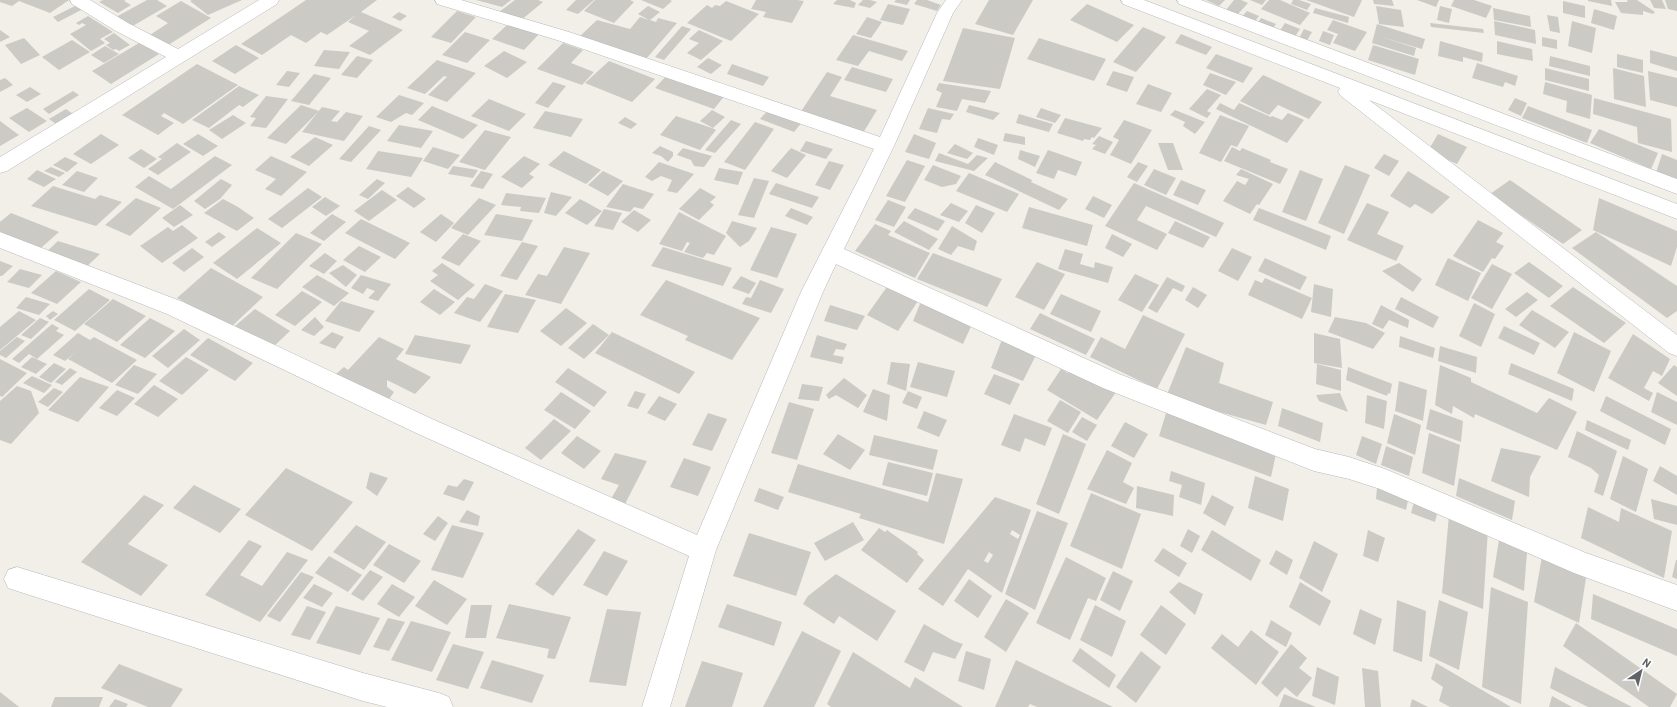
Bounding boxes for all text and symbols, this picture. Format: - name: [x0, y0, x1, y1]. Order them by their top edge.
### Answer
- north arrow: [1621, 651, 1661, 691]
- text: N: [1640, 655, 1654, 670]

